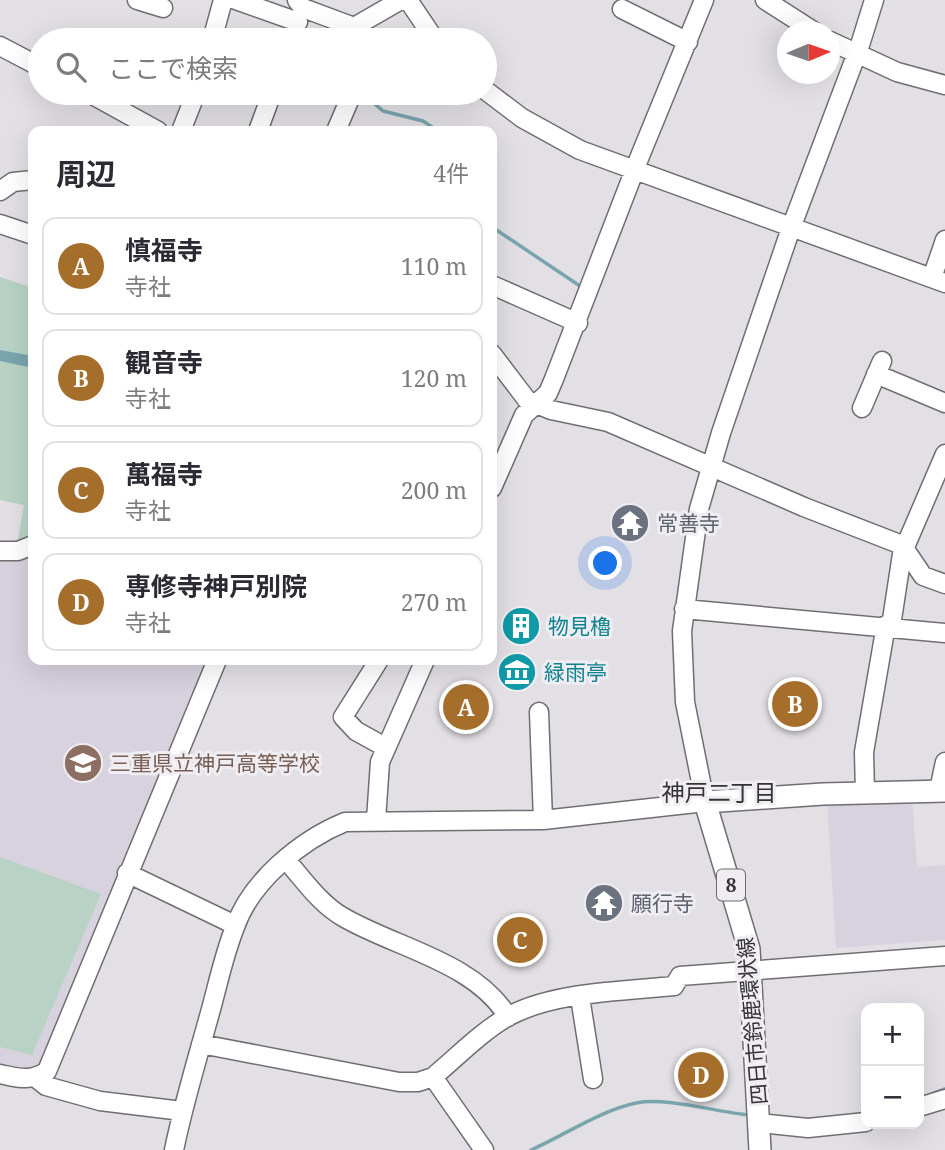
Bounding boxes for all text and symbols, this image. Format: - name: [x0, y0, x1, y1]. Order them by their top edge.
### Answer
- north arrow: [777, 21, 840, 84]
- search box: [28, 28, 497, 105]
- icon: search: [52, 48, 90, 86]
- text: ここで検索: [108, 50, 238, 86]
- text: 周辺: [56, 153, 116, 194]
- text: 4件: [433, 157, 469, 189]
- text: 慎福寺: [125, 232, 203, 268]
- text: A: [72, 250, 90, 282]
- text: 110 m: [401, 250, 467, 282]
- text: 寺社: [125, 270, 171, 302]
- text: 観音寺: [125, 344, 203, 380]
- text: B: [73, 362, 89, 394]
- text: 120 m: [401, 362, 467, 394]
- text: 寺社: [125, 382, 171, 414]
- text: 萬福寺: [125, 456, 203, 492]
- text: C: [73, 474, 89, 506]
- text: 200 m: [401, 474, 467, 506]
- text: 寺社: [125, 494, 171, 526]
- temple icon: 常善寺: [609, 502, 651, 544]
- place label: 常善寺: [657, 509, 720, 537]
- your location: [588, 546, 622, 580]
- text: 専修寺神戸別院: [125, 568, 307, 604]
- text: D: [72, 586, 90, 618]
- text: 270 m: [401, 586, 467, 618]
- building icon: 物見櫓: [500, 605, 542, 647]
- text: 寺社: [125, 606, 171, 638]
- place label: 物見櫓: [548, 612, 611, 640]
- museum icon: 緑雨亭: [496, 651, 538, 693]
- place label: 緑雨亭: [544, 658, 607, 686]
- pin: B: [772, 678, 818, 730]
- pin: A: [443, 681, 489, 733]
- school or university icon: 三重県立神戸高等学校: [62, 742, 104, 784]
- place label: 三重県立神戸高等学校: [110, 749, 320, 777]
- district label: 神戸二丁目: [662, 776, 777, 808]
- road number: 8: [717, 870, 745, 900]
- temple icon: 願行寺: [583, 882, 625, 924]
- place label: 願行寺: [631, 889, 694, 917]
- pin: C: [497, 914, 543, 966]
- street label: 四日市鈴鹿環状線: [731, 936, 773, 1106]
- map controls: [861, 1003, 924, 1129]
- button: +: [861, 1003, 924, 1066]
- pin: D: [678, 1049, 724, 1101]
- button: −: [861, 1066, 924, 1129]

